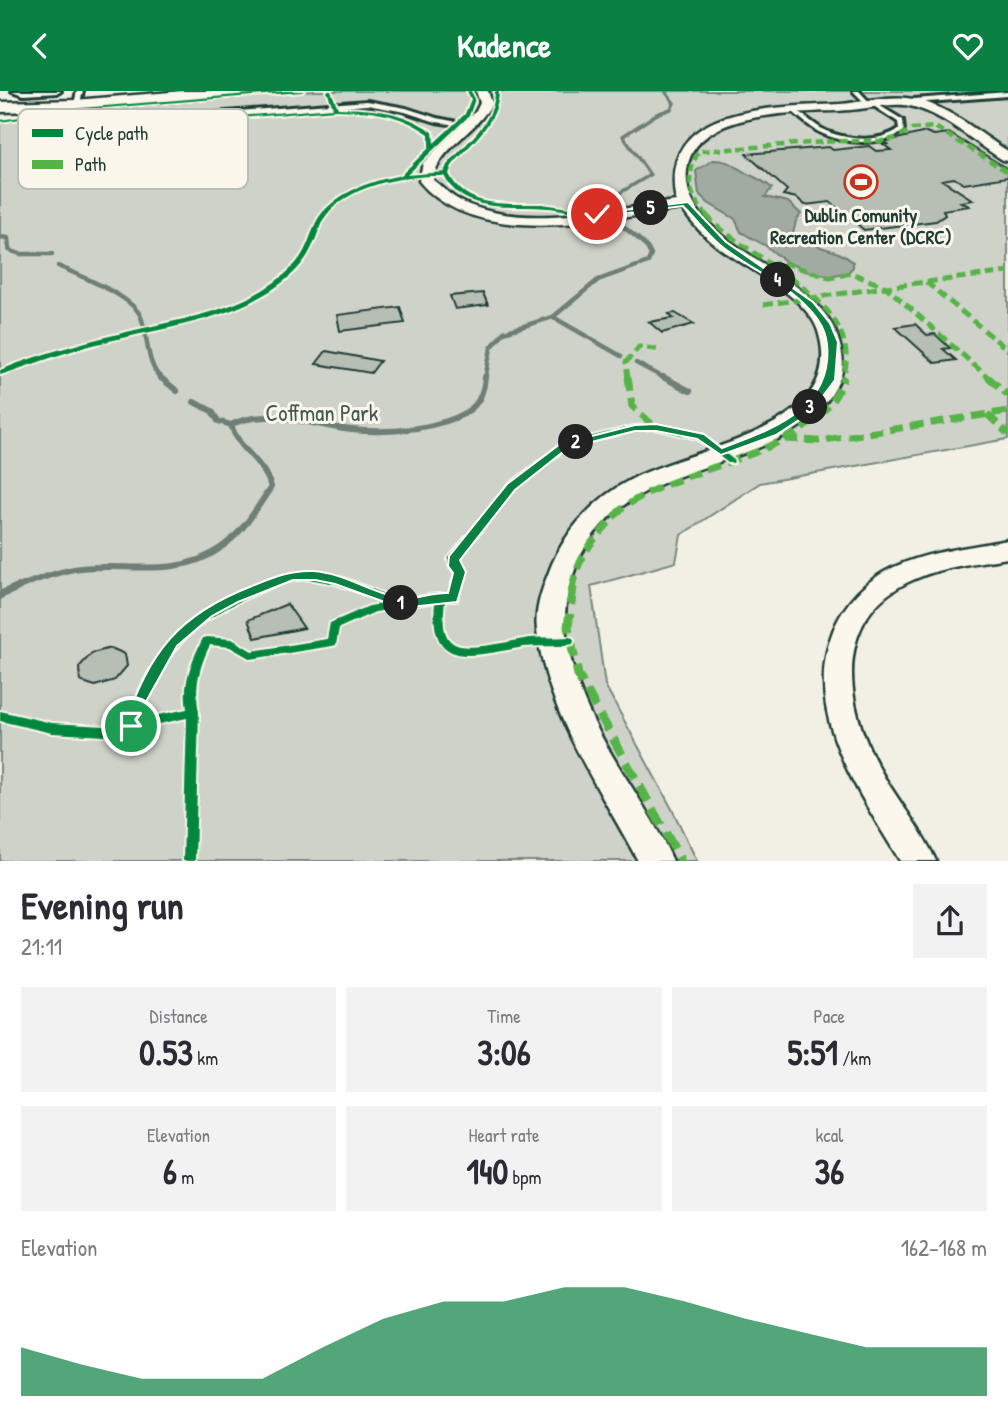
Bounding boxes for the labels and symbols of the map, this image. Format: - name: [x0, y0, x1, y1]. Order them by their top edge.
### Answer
- legend: [18, 109, 248, 189]
- text: Cycle path: [75, 120, 148, 146]
- text: Path: [75, 151, 106, 177]
- sports icon: Dublin Comunity Recreation Center (DCRC): [842, 163, 880, 201]
- pin: [567, 184, 627, 244]
- pin: 5: [634, 191, 668, 225]
- place label: Dublin Comunity Recreation Center (DCRC): [770, 202, 952, 250]
- pin: 4: [760, 263, 796, 297]
- pin: 3: [792, 389, 828, 425]
- park label: Coffman Park: [266, 397, 379, 428]
- pin: 2: [558, 425, 594, 459]
- pin: 1: [384, 585, 418, 621]
- pin: [101, 696, 161, 756]

